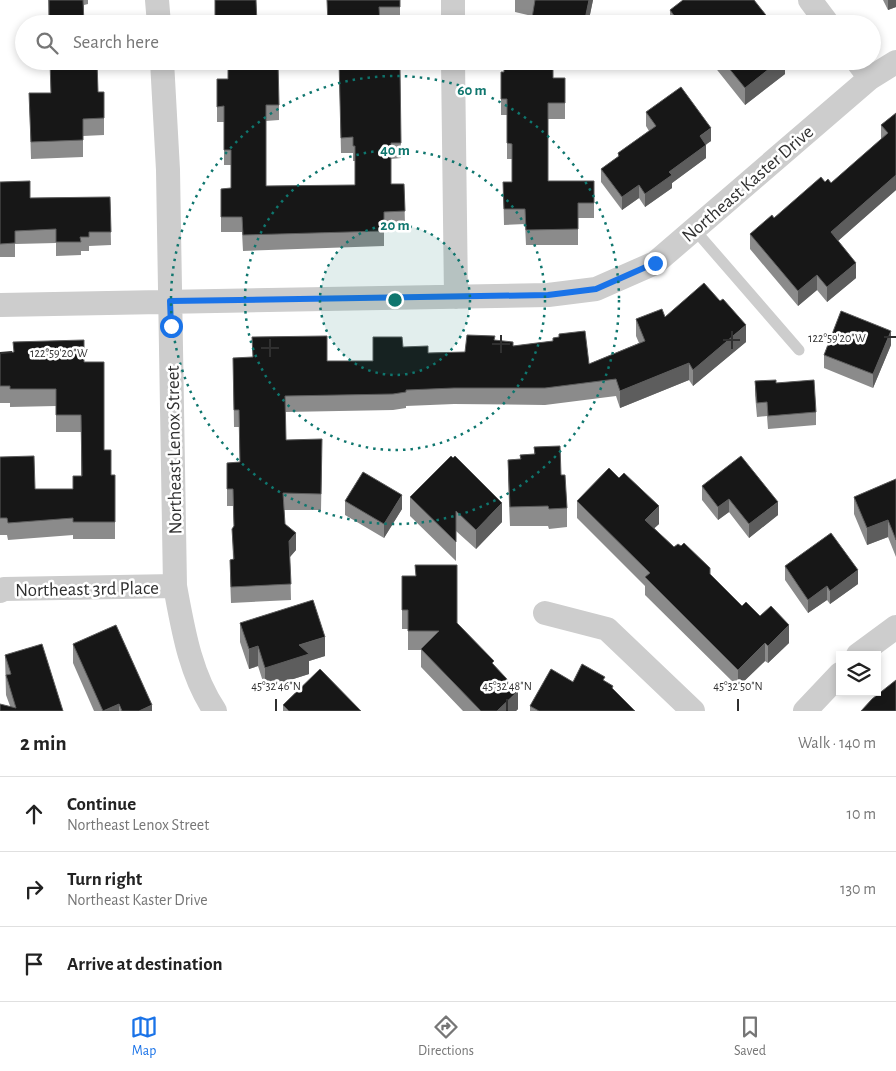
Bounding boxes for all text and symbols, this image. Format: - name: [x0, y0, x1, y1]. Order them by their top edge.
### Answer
- search box: [15, 15, 881, 70]
- icon: search: [33, 29, 61, 57]
- text: Search here: [73, 33, 159, 52]
- text: 60 m: [457, 83, 487, 98]
- street label: Northeast Kaster Drive: [679, 122, 817, 246]
- text: 40 m: [380, 143, 410, 158]
- text: 20 m: [380, 218, 410, 233]
- route end: [644, 252, 667, 275]
- centre of rings: [386, 291, 404, 309]
- route start: [160, 315, 183, 338]
- text: 122°59'20"W: [808, 332, 866, 344]
- text: 122°59'20"W: [30, 347, 88, 359]
- street label: Northeast Lenox Street: [164, 365, 185, 535]
- street label: Northeast 3rd Place: [15, 579, 159, 600]
- map controls: [836, 651, 881, 696]
- button: layers: [836, 651, 881, 696]
- text: 45°32'46"N: [251, 680, 301, 692]
- text: 45°32'48"N: [482, 680, 532, 692]
- text: 45°32'50"N: [713, 680, 763, 692]
- text: 2 min: [20, 733, 67, 754]
- text: Walk · 140 m: [798, 735, 876, 751]
- text: Continue: [67, 795, 136, 814]
- icon: ahead: [20, 800, 48, 828]
- text: 10 m: [847, 806, 876, 822]
- text: Northeast Lenox Street: [67, 817, 209, 833]
- text: Turn right: [67, 870, 142, 889]
- icon: right: [20, 875, 48, 903]
- text: 130 m: [840, 881, 876, 897]
- text: Northeast Kaster Drive: [67, 892, 208, 908]
- icon: arrive: [20, 950, 48, 978]
- text: Arrive at destination: [67, 955, 223, 974]
- tab: Map: [130, 1013, 158, 1060]
- tab: Directions: [418, 1013, 474, 1060]
- tab: Saved: [734, 1013, 766, 1060]

